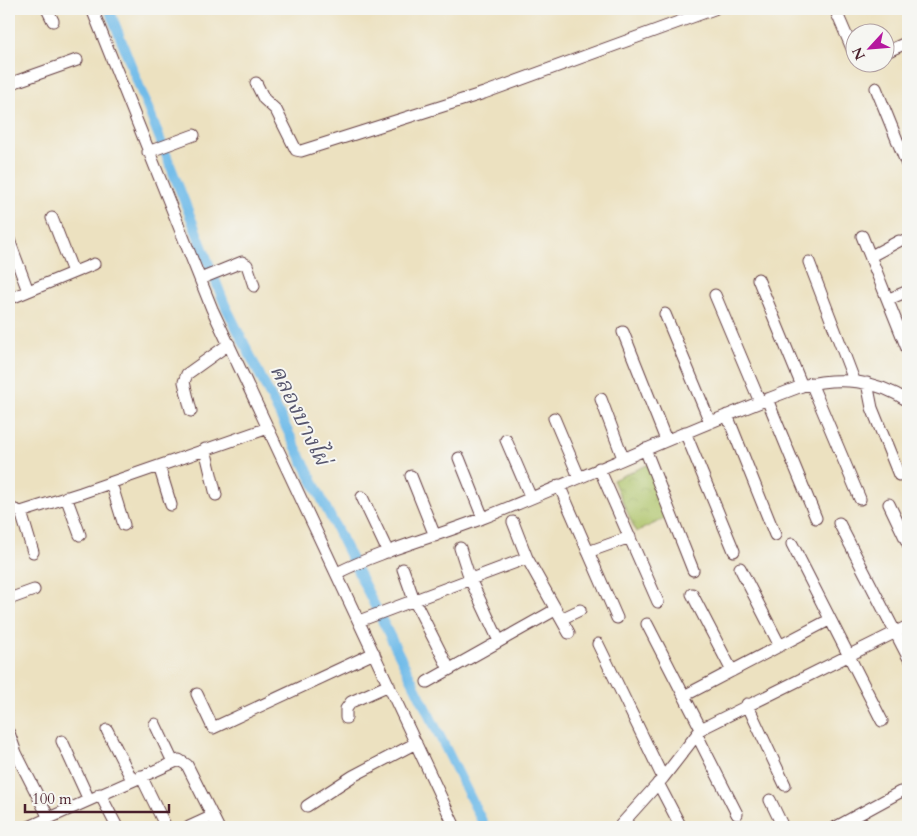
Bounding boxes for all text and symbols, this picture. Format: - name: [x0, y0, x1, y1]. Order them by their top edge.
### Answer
- north arrow: [844, 22, 894, 72]
- text: N: [848, 44, 870, 63]
- water label: คลองบางไผ่: [263, 359, 339, 473]
- scale bar: [25, 781, 169, 813]
- text: 100 m: [32, 789, 72, 809]

